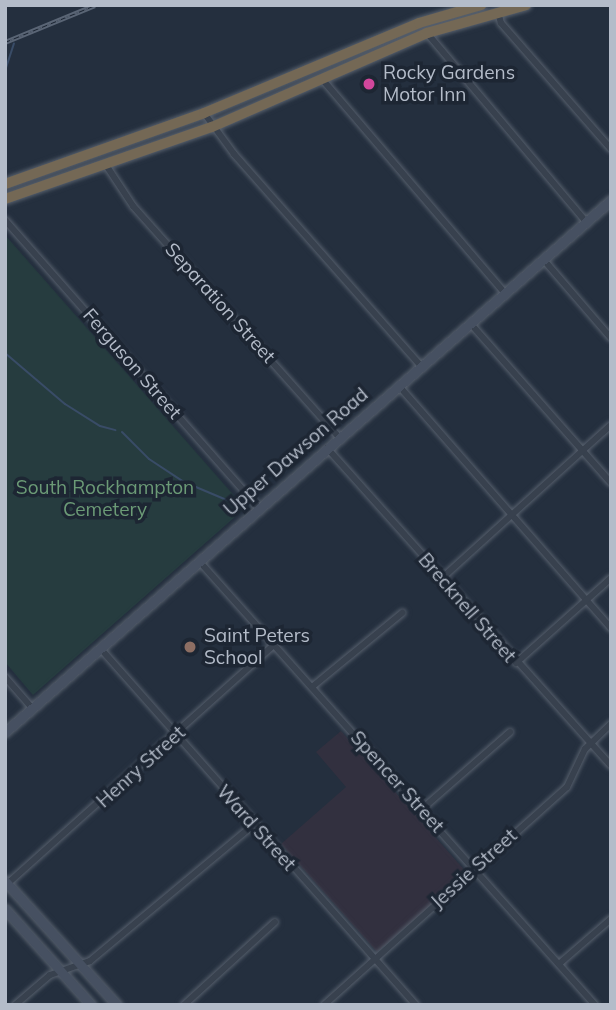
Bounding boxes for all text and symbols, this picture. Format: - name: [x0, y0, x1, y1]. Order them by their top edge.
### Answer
- place label: Rocky Gardens Motor Inn: [383, 62, 515, 106]
- marker: Rocky Gardens Motor Inn: [361, 76, 377, 92]
- street label: Separation Street: [160, 238, 280, 368]
- street label: Ferguson Street: [78, 304, 186, 424]
- street label: Upper Dawson Road: [219, 383, 373, 521]
- park label: South Rockhampton Cemetery: [16, 477, 194, 521]
- street label: Brecknell Street: [413, 549, 521, 667]
- place label: Saint Peters School: [204, 625, 310, 669]
- marker: Saint Peters School: [182, 639, 198, 655]
- street label: Henry Street: [92, 721, 190, 813]
- street label: Spencer Street: [345, 727, 449, 837]
- street label: Ward Street: [212, 781, 300, 875]
- street label: Jessie Street: [426, 824, 522, 914]

